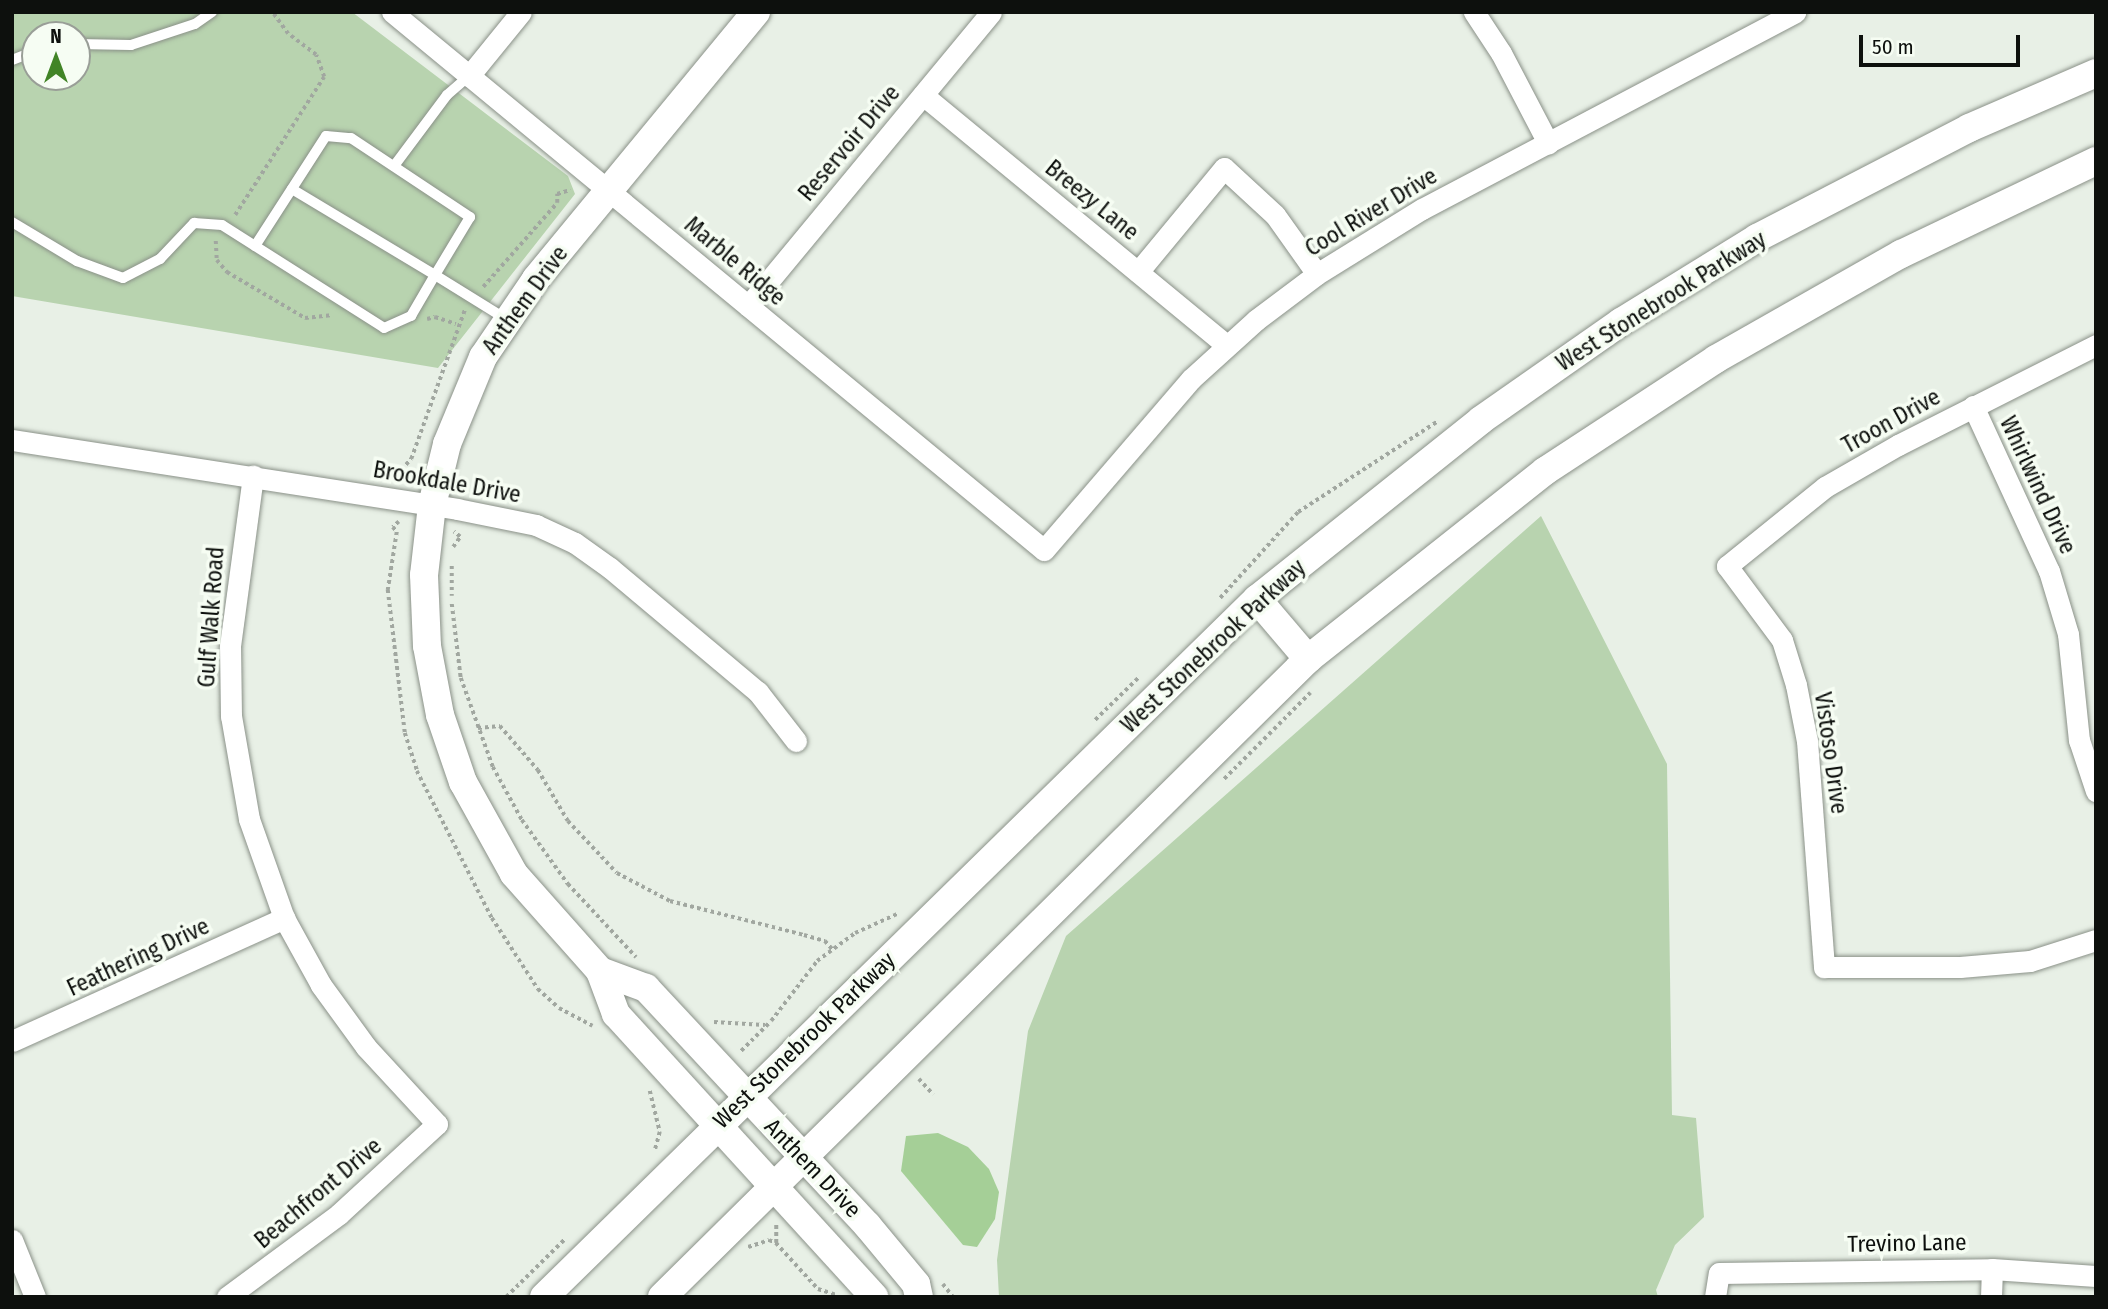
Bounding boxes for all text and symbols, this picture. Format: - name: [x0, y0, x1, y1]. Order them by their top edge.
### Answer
- north arrow: [21, 21, 91, 91]
- scale bar: [1863, 21, 2024, 65]
- text: N: [50, 25, 62, 48]
- text: 50 m: [1872, 34, 1914, 60]
- street label: Reservoir Drive: [792, 79, 906, 207]
- street label: Breezy Lane: [1040, 154, 1144, 246]
- street label: Cool River Drive: [1300, 162, 1442, 262]
- street label: Marble Ridge: [679, 211, 791, 311]
- street label: West Stonebrook Parkway: [1551, 225, 1771, 377]
- street label: Anthem Drive: [477, 241, 573, 359]
- street label: Troon Drive: [1837, 383, 1945, 459]
- street label: Whirlwind Drive: [1994, 412, 2082, 558]
- street label: Brookdale Drive: [371, 455, 523, 509]
- street label: Gulf Walk Road: [192, 546, 230, 688]
- street label: West Stonebrook Parkway: [1115, 553, 1311, 739]
- street label: Vistoso Drive: [1809, 690, 1853, 816]
- street label: Feathering Drive: [63, 912, 213, 1002]
- street label: West Stonebrook Parkway: [707, 946, 901, 1134]
- street label: Anthem Drive: [759, 1113, 867, 1223]
- street label: Beachfront Drive: [249, 1132, 387, 1254]
- street label: Trevino Lane: [1847, 1228, 1967, 1258]

